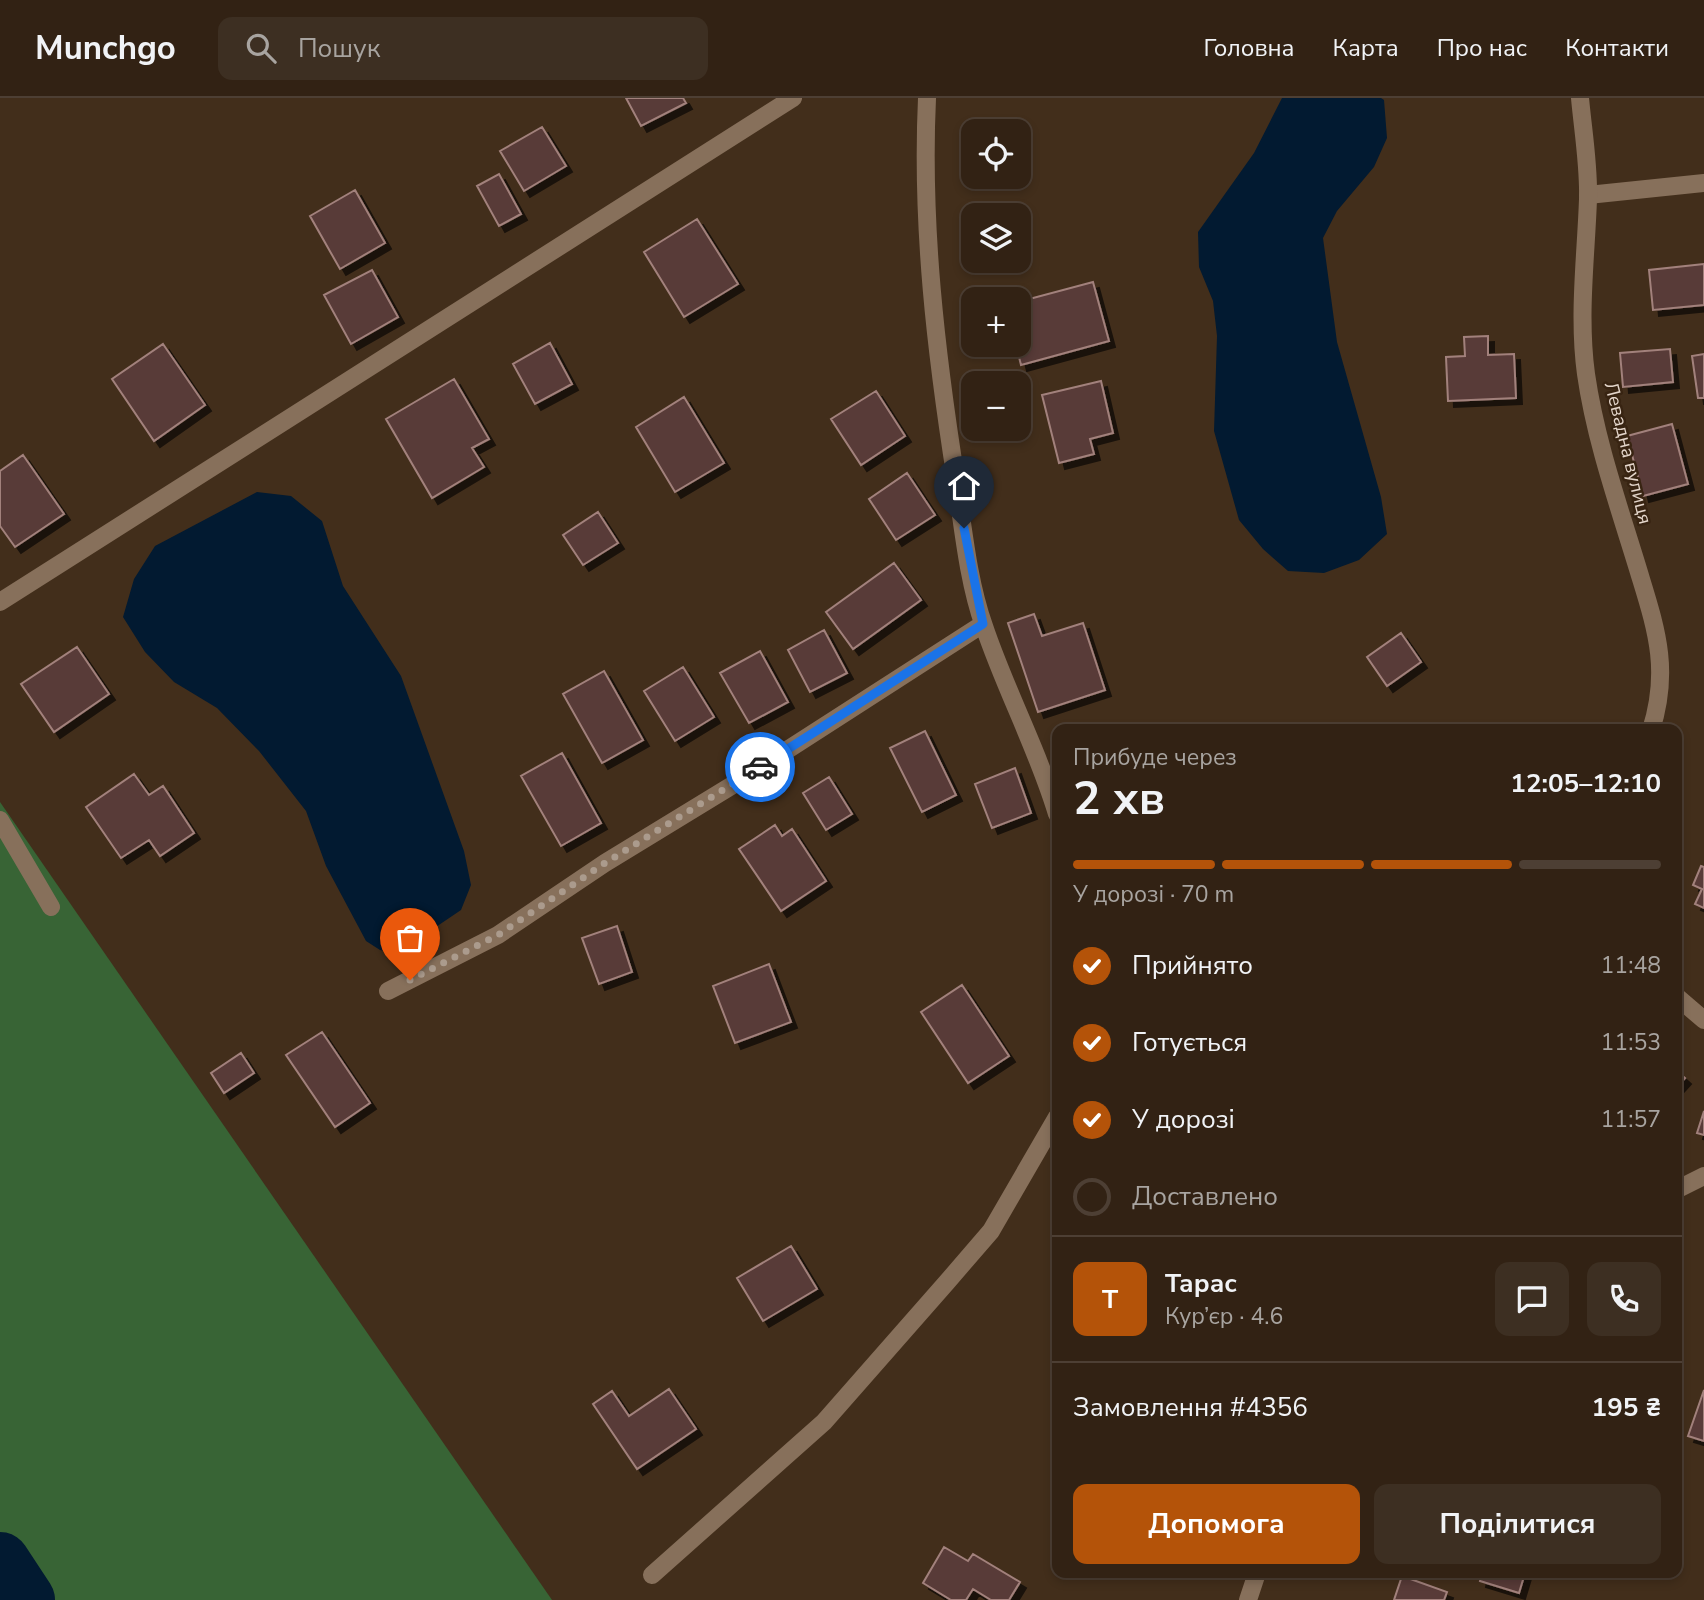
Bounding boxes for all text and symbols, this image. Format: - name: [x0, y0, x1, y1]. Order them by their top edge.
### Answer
- search box: [218, 17, 708, 80]
- text: Munchgo: [35, 26, 176, 71]
- icon: search: [242, 29, 280, 67]
- text: Пошук: [298, 31, 380, 66]
- text: Головна: [1204, 32, 1295, 64]
- text: Карта: [1333, 32, 1399, 64]
- text: Про нас: [1437, 32, 1527, 64]
- text: Контакти: [1565, 32, 1669, 64]
- map controls: [961, 119, 1031, 441]
- button: locate: [961, 119, 1031, 189]
- button: layers: [961, 203, 1031, 273]
- button: +: [961, 287, 1031, 357]
- button: −: [961, 371, 1031, 441]
- street label: Левадна вулиця: [1598, 379, 1658, 527]
- pin: [934, 456, 994, 528]
- icon: home: [945, 467, 983, 505]
- courier: [725, 732, 795, 802]
- text: Прибуде через: [1073, 742, 1237, 773]
- icon: car: [741, 748, 779, 786]
- text: 12:05–12:10: [1510, 766, 1661, 801]
- text: 2 хв: [1073, 767, 1165, 830]
- text: У дорозі · 70 m: [1073, 879, 1234, 910]
- pin: [380, 908, 440, 980]
- icon: bag: [391, 919, 429, 957]
- icon: check: [1073, 947, 1111, 985]
- text: Прийнято: [1132, 948, 1253, 983]
- text: 11:48: [1601, 950, 1661, 981]
- icon: check: [1073, 1024, 1111, 1062]
- text: Готується: [1132, 1025, 1247, 1060]
- text: 11:53: [1601, 1027, 1661, 1058]
- icon: check: [1073, 1101, 1111, 1139]
- text: У дорозі: [1132, 1102, 1235, 1137]
- text: 11:57: [1601, 1104, 1661, 1135]
- text: Доставлено: [1132, 1179, 1278, 1214]
- button: chat: [1495, 1262, 1569, 1336]
- button: phone: [1587, 1262, 1661, 1336]
- text: Тарас: [1165, 1266, 1237, 1301]
- text: Т: [1102, 1282, 1118, 1317]
- text: Кур’єр · 4.6: [1165, 1301, 1283, 1332]
- text: Замовлення #4356: [1073, 1390, 1308, 1425]
- text: 195 ₴: [1592, 1390, 1661, 1425]
- button: Допомога: [1073, 1484, 1360, 1564]
- button: Поділитися: [1374, 1484, 1661, 1564]

